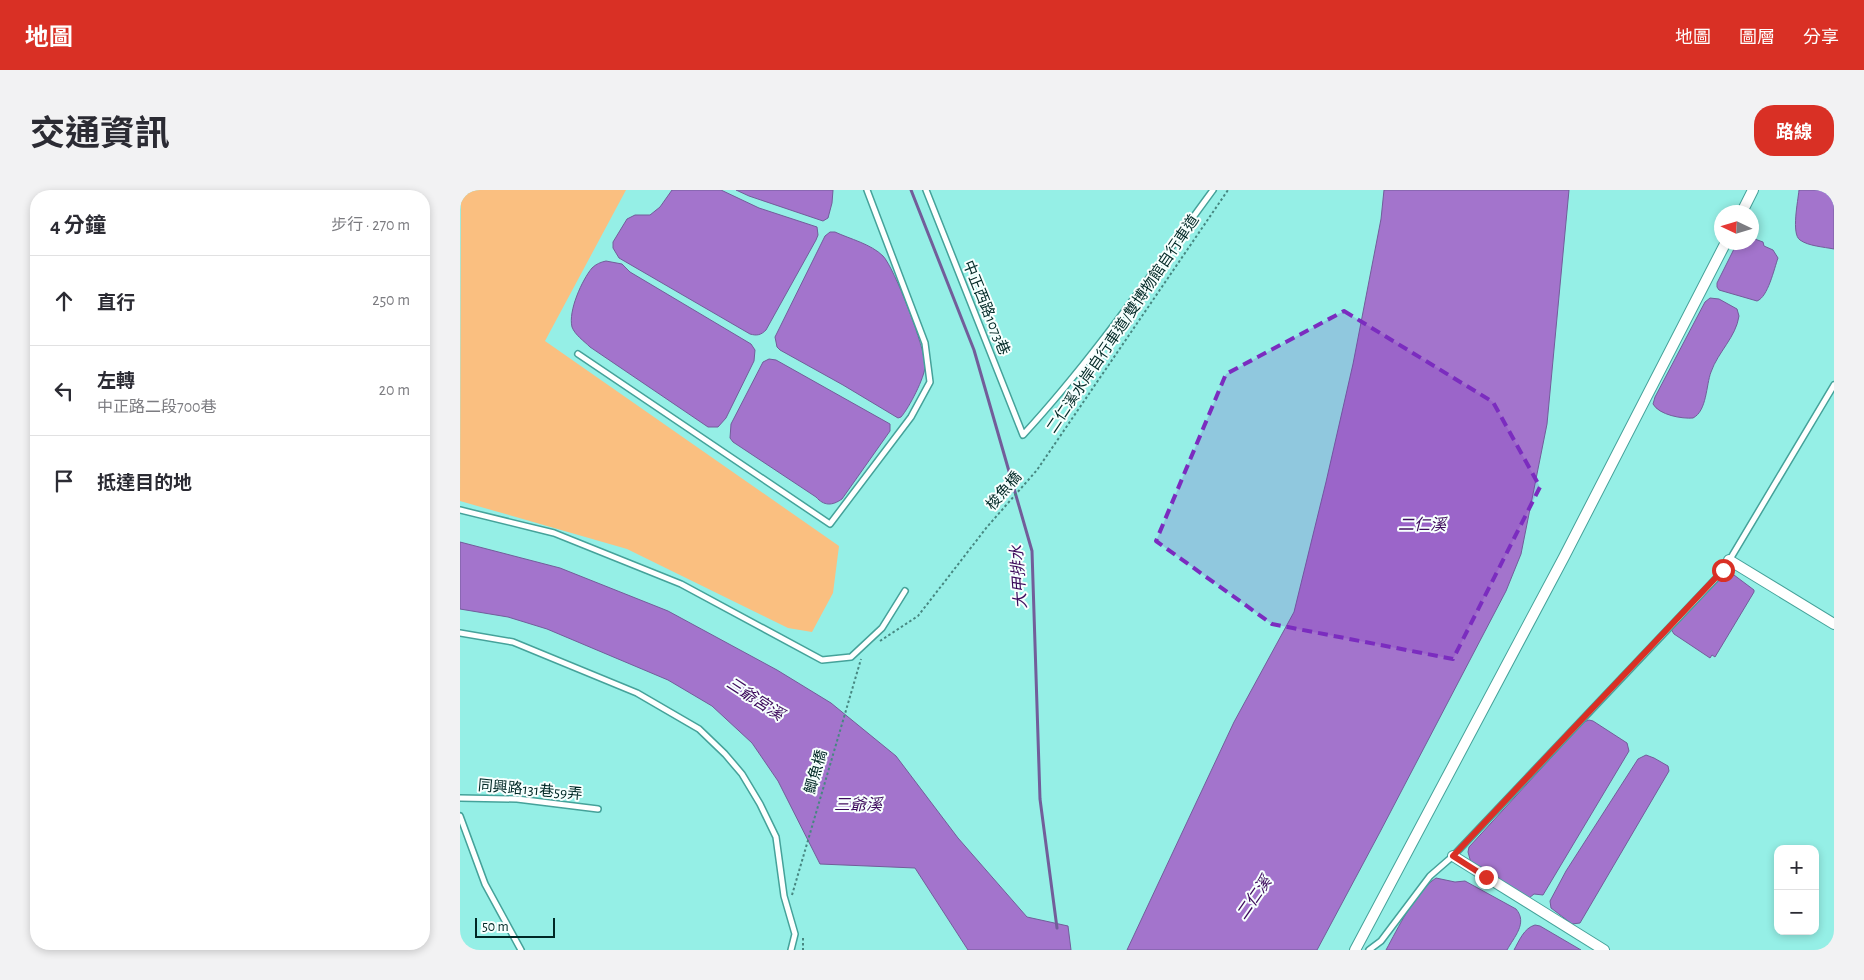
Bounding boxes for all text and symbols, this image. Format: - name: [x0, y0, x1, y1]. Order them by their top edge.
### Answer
- text: 地圖: [25, 26, 73, 50]
- text: 地圖: [1675, 29, 1711, 47]
- text: 圖層: [1739, 29, 1775, 47]
- text: 分享: [1803, 29, 1839, 47]
- button: 路線: [1754, 105, 1834, 156]
- text: 交通資訊: [30, 117, 170, 152]
- north arrow: [1714, 205, 1759, 250]
- street label: 二仁溪水岸自行車道/雙博物館自行車道: [1043, 212, 1202, 436]
- text: 4 分鐘: [50, 215, 106, 236]
- text: 步行 · 270 m: [331, 217, 410, 233]
- street label: 中正西路1073巷: [960, 258, 1013, 357]
- icon: ahead: [50, 287, 78, 315]
- text: 250 m: [372, 292, 410, 308]
- text: 直行: [97, 294, 135, 313]
- text: 左轉: [97, 372, 135, 391]
- icon: left: [50, 377, 78, 405]
- text: 20 m: [379, 382, 410, 398]
- text: 中正路二段700巷: [97, 399, 217, 415]
- icon: arrive: [50, 467, 78, 495]
- street label: 梭魚橋: [982, 468, 1024, 513]
- text: 抵達目的地: [97, 474, 192, 493]
- water label: 二仁溪: [1398, 516, 1448, 533]
- water label: 大甲排水: [1008, 544, 1029, 610]
- route start: [1712, 559, 1735, 582]
- water label: 三爺宮溪: [724, 674, 788, 724]
- street label: 鯽魚橋: [801, 748, 829, 796]
- street label: 同興路131巷59弄: [477, 777, 583, 802]
- water label: 三爺溪: [834, 796, 884, 813]
- map controls: [1774, 845, 1819, 935]
- button: +: [1774, 845, 1819, 890]
- route end: [1475, 866, 1498, 889]
- water label: 二仁溪: [1233, 872, 1275, 922]
- button: −: [1774, 890, 1819, 935]
- scale bar: [475, 915, 555, 938]
- text: 50 m: [482, 920, 509, 934]

